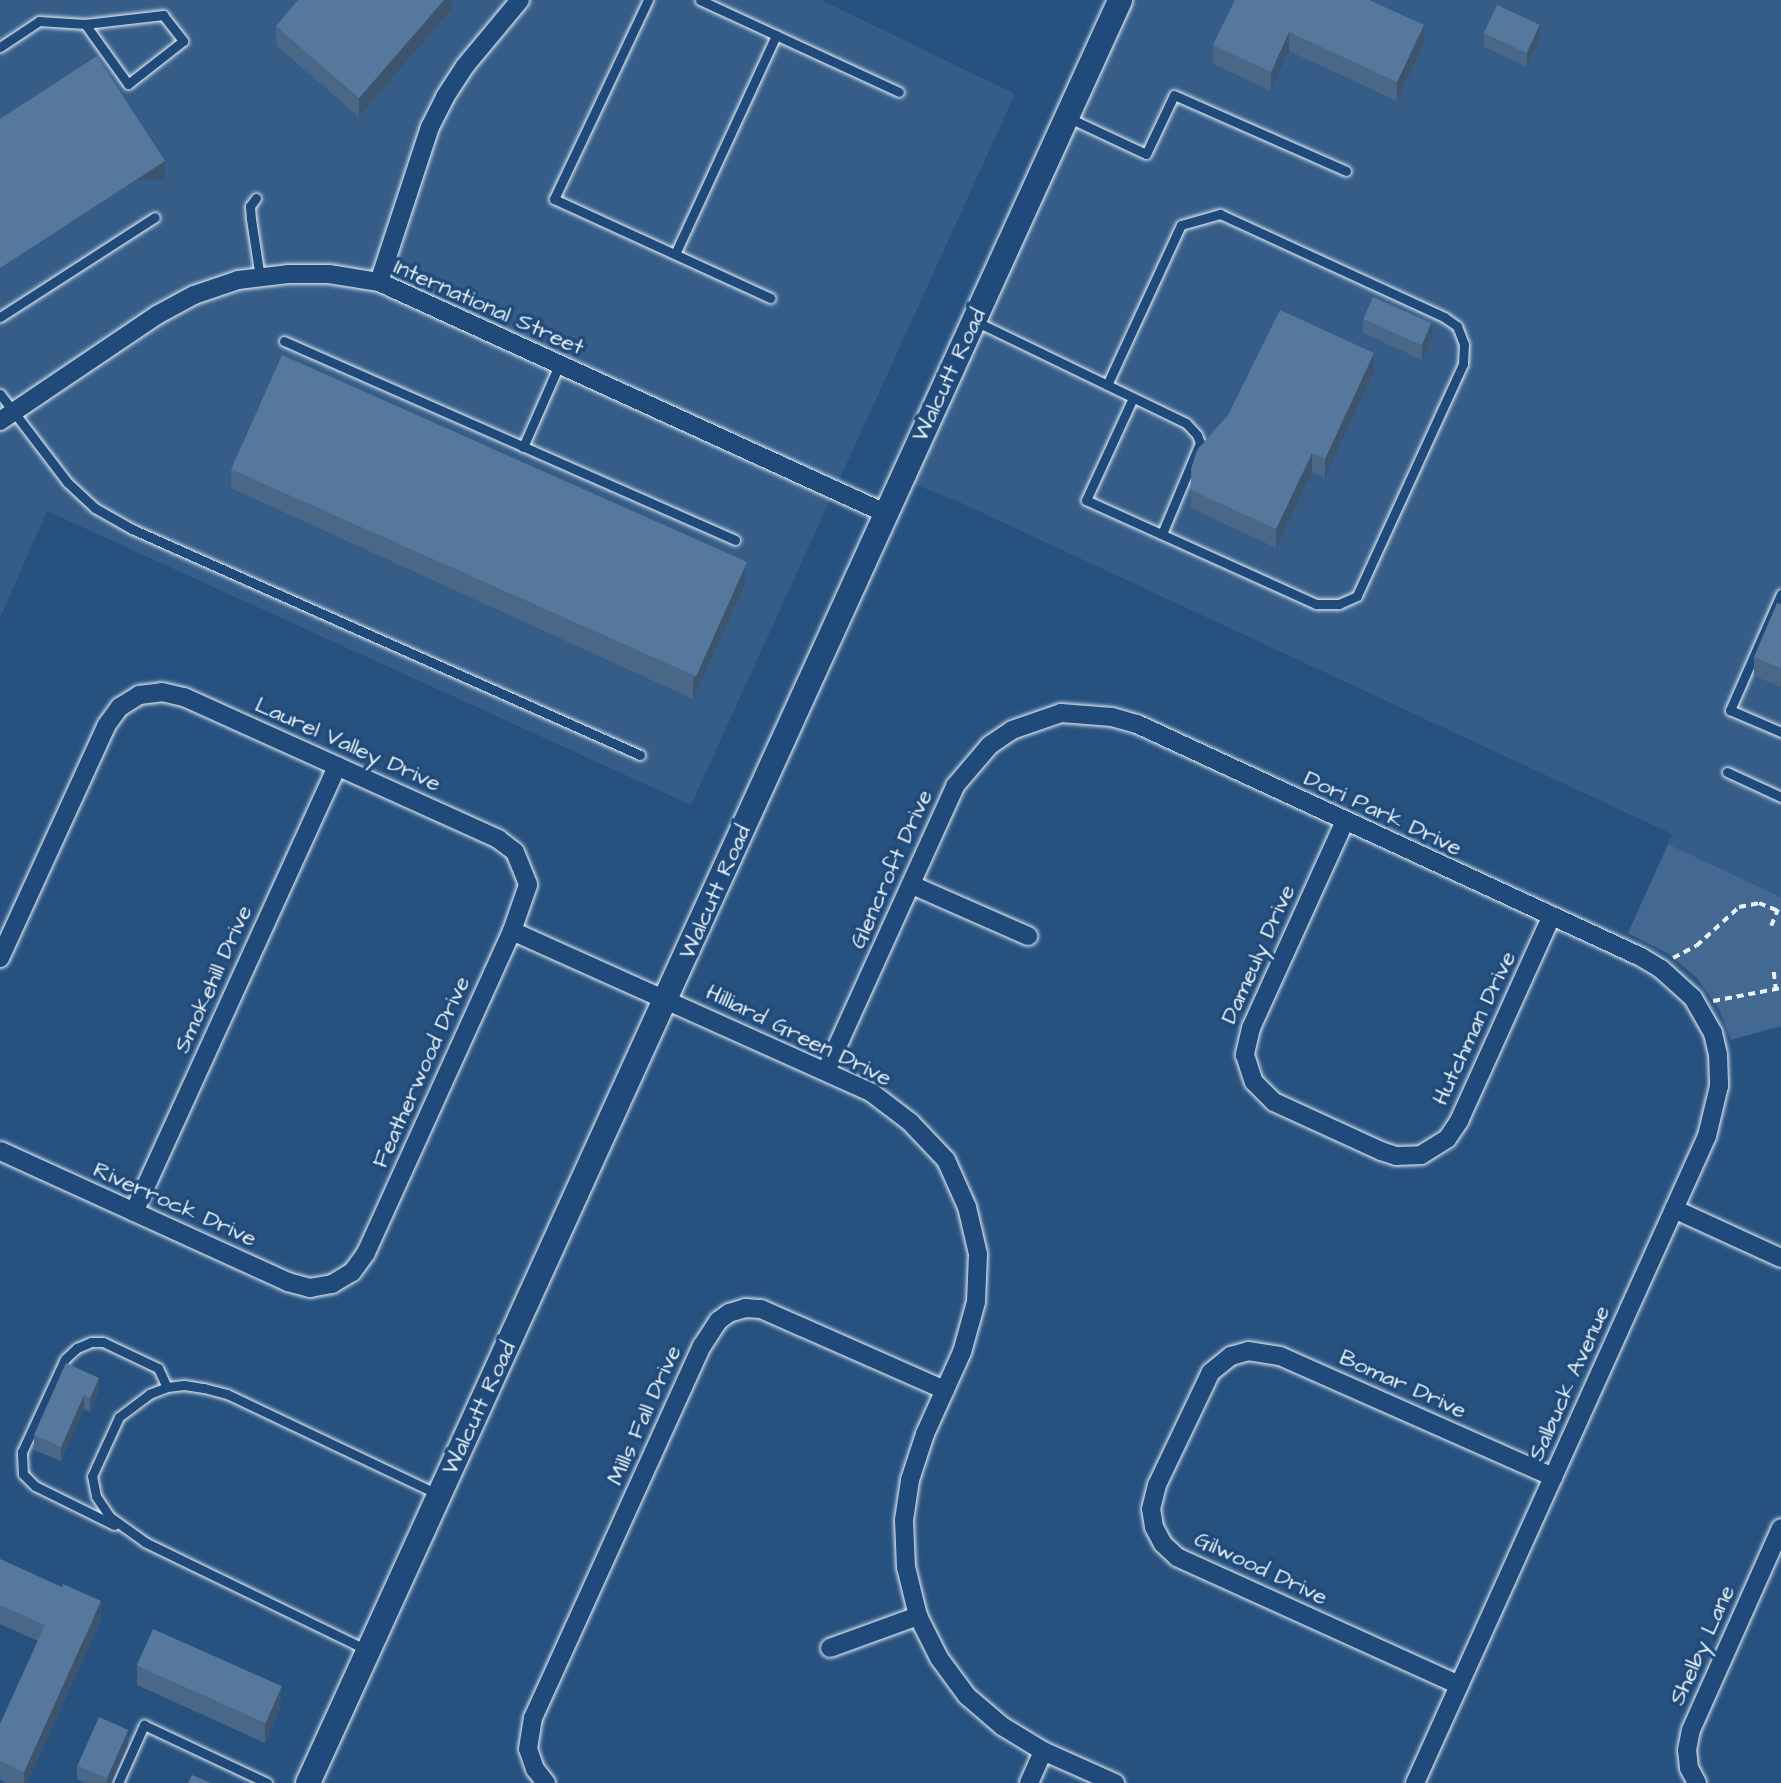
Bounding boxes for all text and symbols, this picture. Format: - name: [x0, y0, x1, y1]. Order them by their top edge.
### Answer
- street label: International Street: [390, 253, 588, 361]
- street label: Walcutt Road: [906, 304, 992, 446]
- street label: Laurel Valley Drive: [251, 691, 445, 797]
- street label: Dori Park Drive: [1300, 764, 1466, 862]
- street label: Glencroft Drive: [844, 785, 938, 953]
- street label: Walcutt Road: [673, 821, 757, 963]
- street label: Dameuly Drive: [1215, 880, 1301, 1028]
- street label: Smokehill Drive: [168, 901, 258, 1057]
- street label: Hutchman Drive: [1426, 947, 1522, 1109]
- street label: Featherwood Drive: [366, 972, 476, 1172]
- street label: Hilliard Green Drive: [702, 978, 896, 1092]
- street label: Riverrock Drive: [89, 1156, 261, 1252]
- street label: Salbuck Avenue: [1522, 1301, 1616, 1465]
- street label: Walcutt Road: [436, 1337, 522, 1479]
- street label: Mills Fall Drive: [601, 1341, 687, 1489]
- street label: Bomar Drive: [1335, 1344, 1471, 1424]
- street label: Gilwood Drive: [1190, 1525, 1332, 1611]
- street label: Shelby Lane: [1663, 1581, 1741, 1709]

